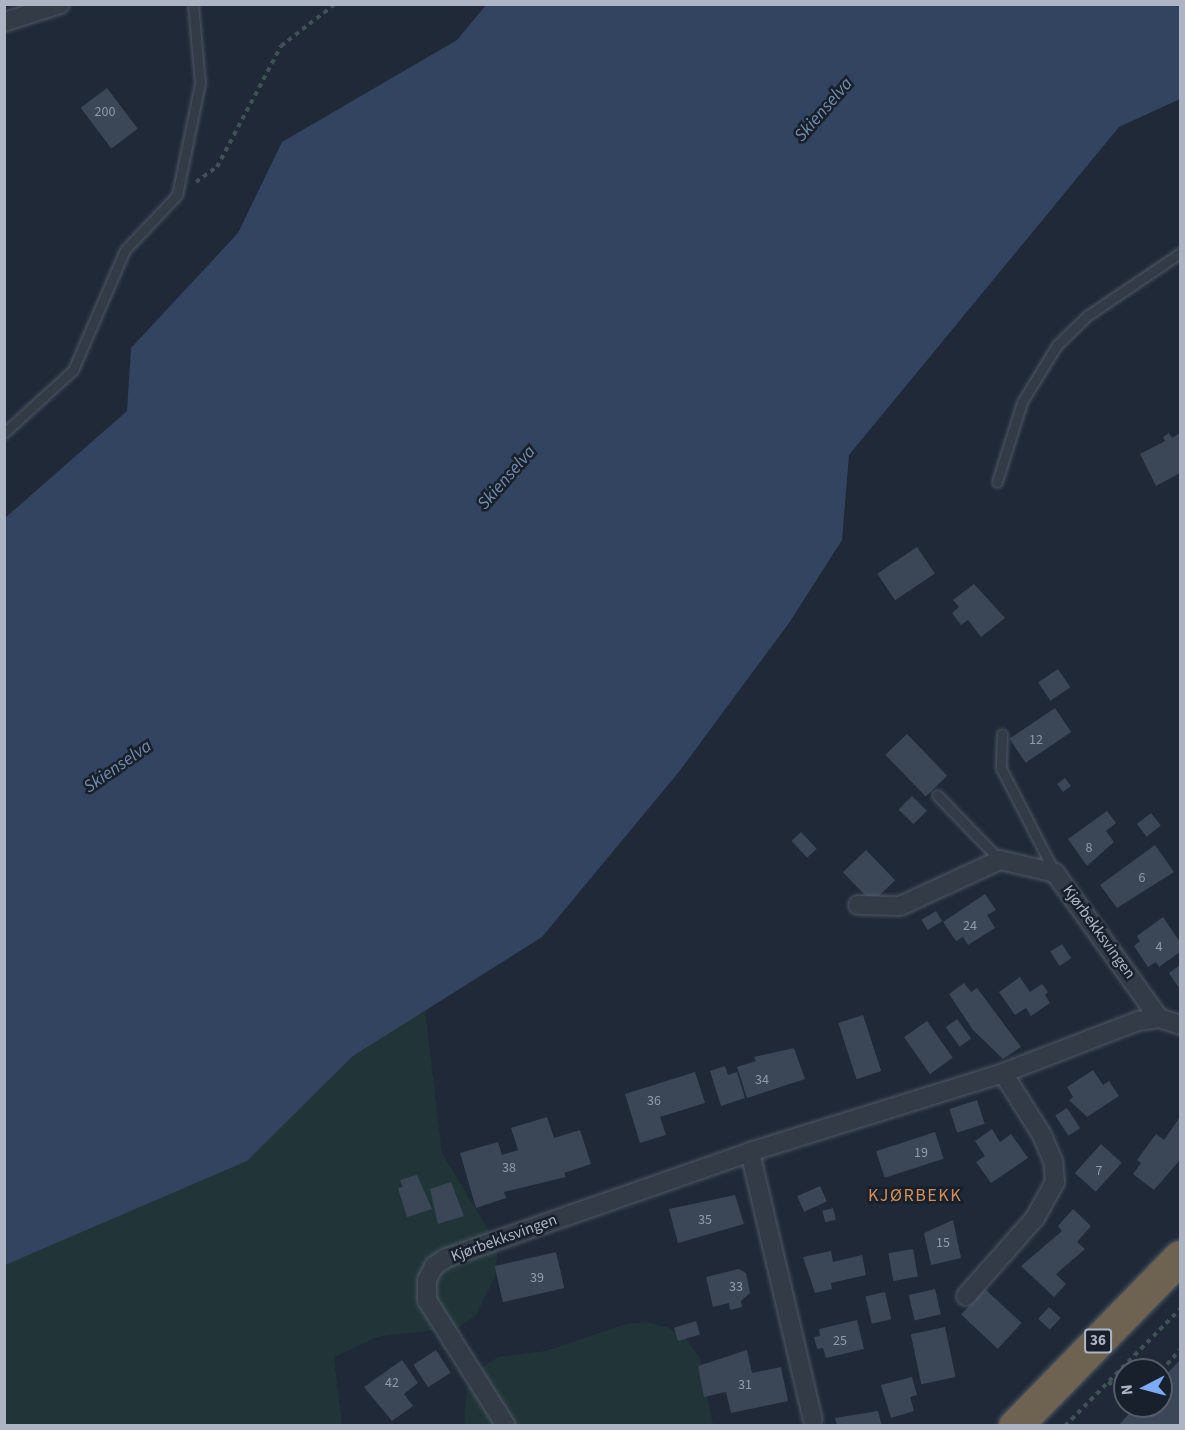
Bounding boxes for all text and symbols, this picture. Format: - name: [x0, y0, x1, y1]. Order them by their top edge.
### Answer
- water label: Skienselva: [790, 73, 858, 147]
- house number: 200: [95, 104, 115, 120]
- water label: Skienselva: [473, 441, 541, 515]
- house number: 12: [1029, 732, 1043, 748]
- water label: Skienselva: [80, 736, 156, 798]
- house number: 8: [1086, 840, 1092, 856]
- house number: 6: [1139, 870, 1145, 886]
- street label: Kjørbekksvingen: [1059, 881, 1139, 983]
- house number: 24: [963, 918, 977, 934]
- house number: 4: [1156, 939, 1162, 955]
- house number: 34: [755, 1072, 769, 1088]
- house number: 36: [647, 1093, 661, 1109]
- house number: 19: [914, 1145, 928, 1161]
- house number: 38: [502, 1160, 516, 1176]
- house number: 7: [1096, 1163, 1102, 1179]
- district label: KJØRBEKK: [868, 1185, 962, 1207]
- street label: Kjørbekksvingen: [448, 1210, 560, 1266]
- house number: 35: [698, 1212, 712, 1228]
- house number: 15: [936, 1235, 950, 1251]
- house number: 39: [530, 1270, 544, 1286]
- house number: 33: [729, 1279, 743, 1295]
- road number: 36: [1083, 1329, 1113, 1353]
- house number: 25: [833, 1333, 847, 1349]
- north arrow: [1113, 1358, 1173, 1418]
- house number: 42: [385, 1375, 399, 1391]
- house number: 31: [738, 1377, 752, 1393]
- text: N: [1116, 1383, 1139, 1396]

